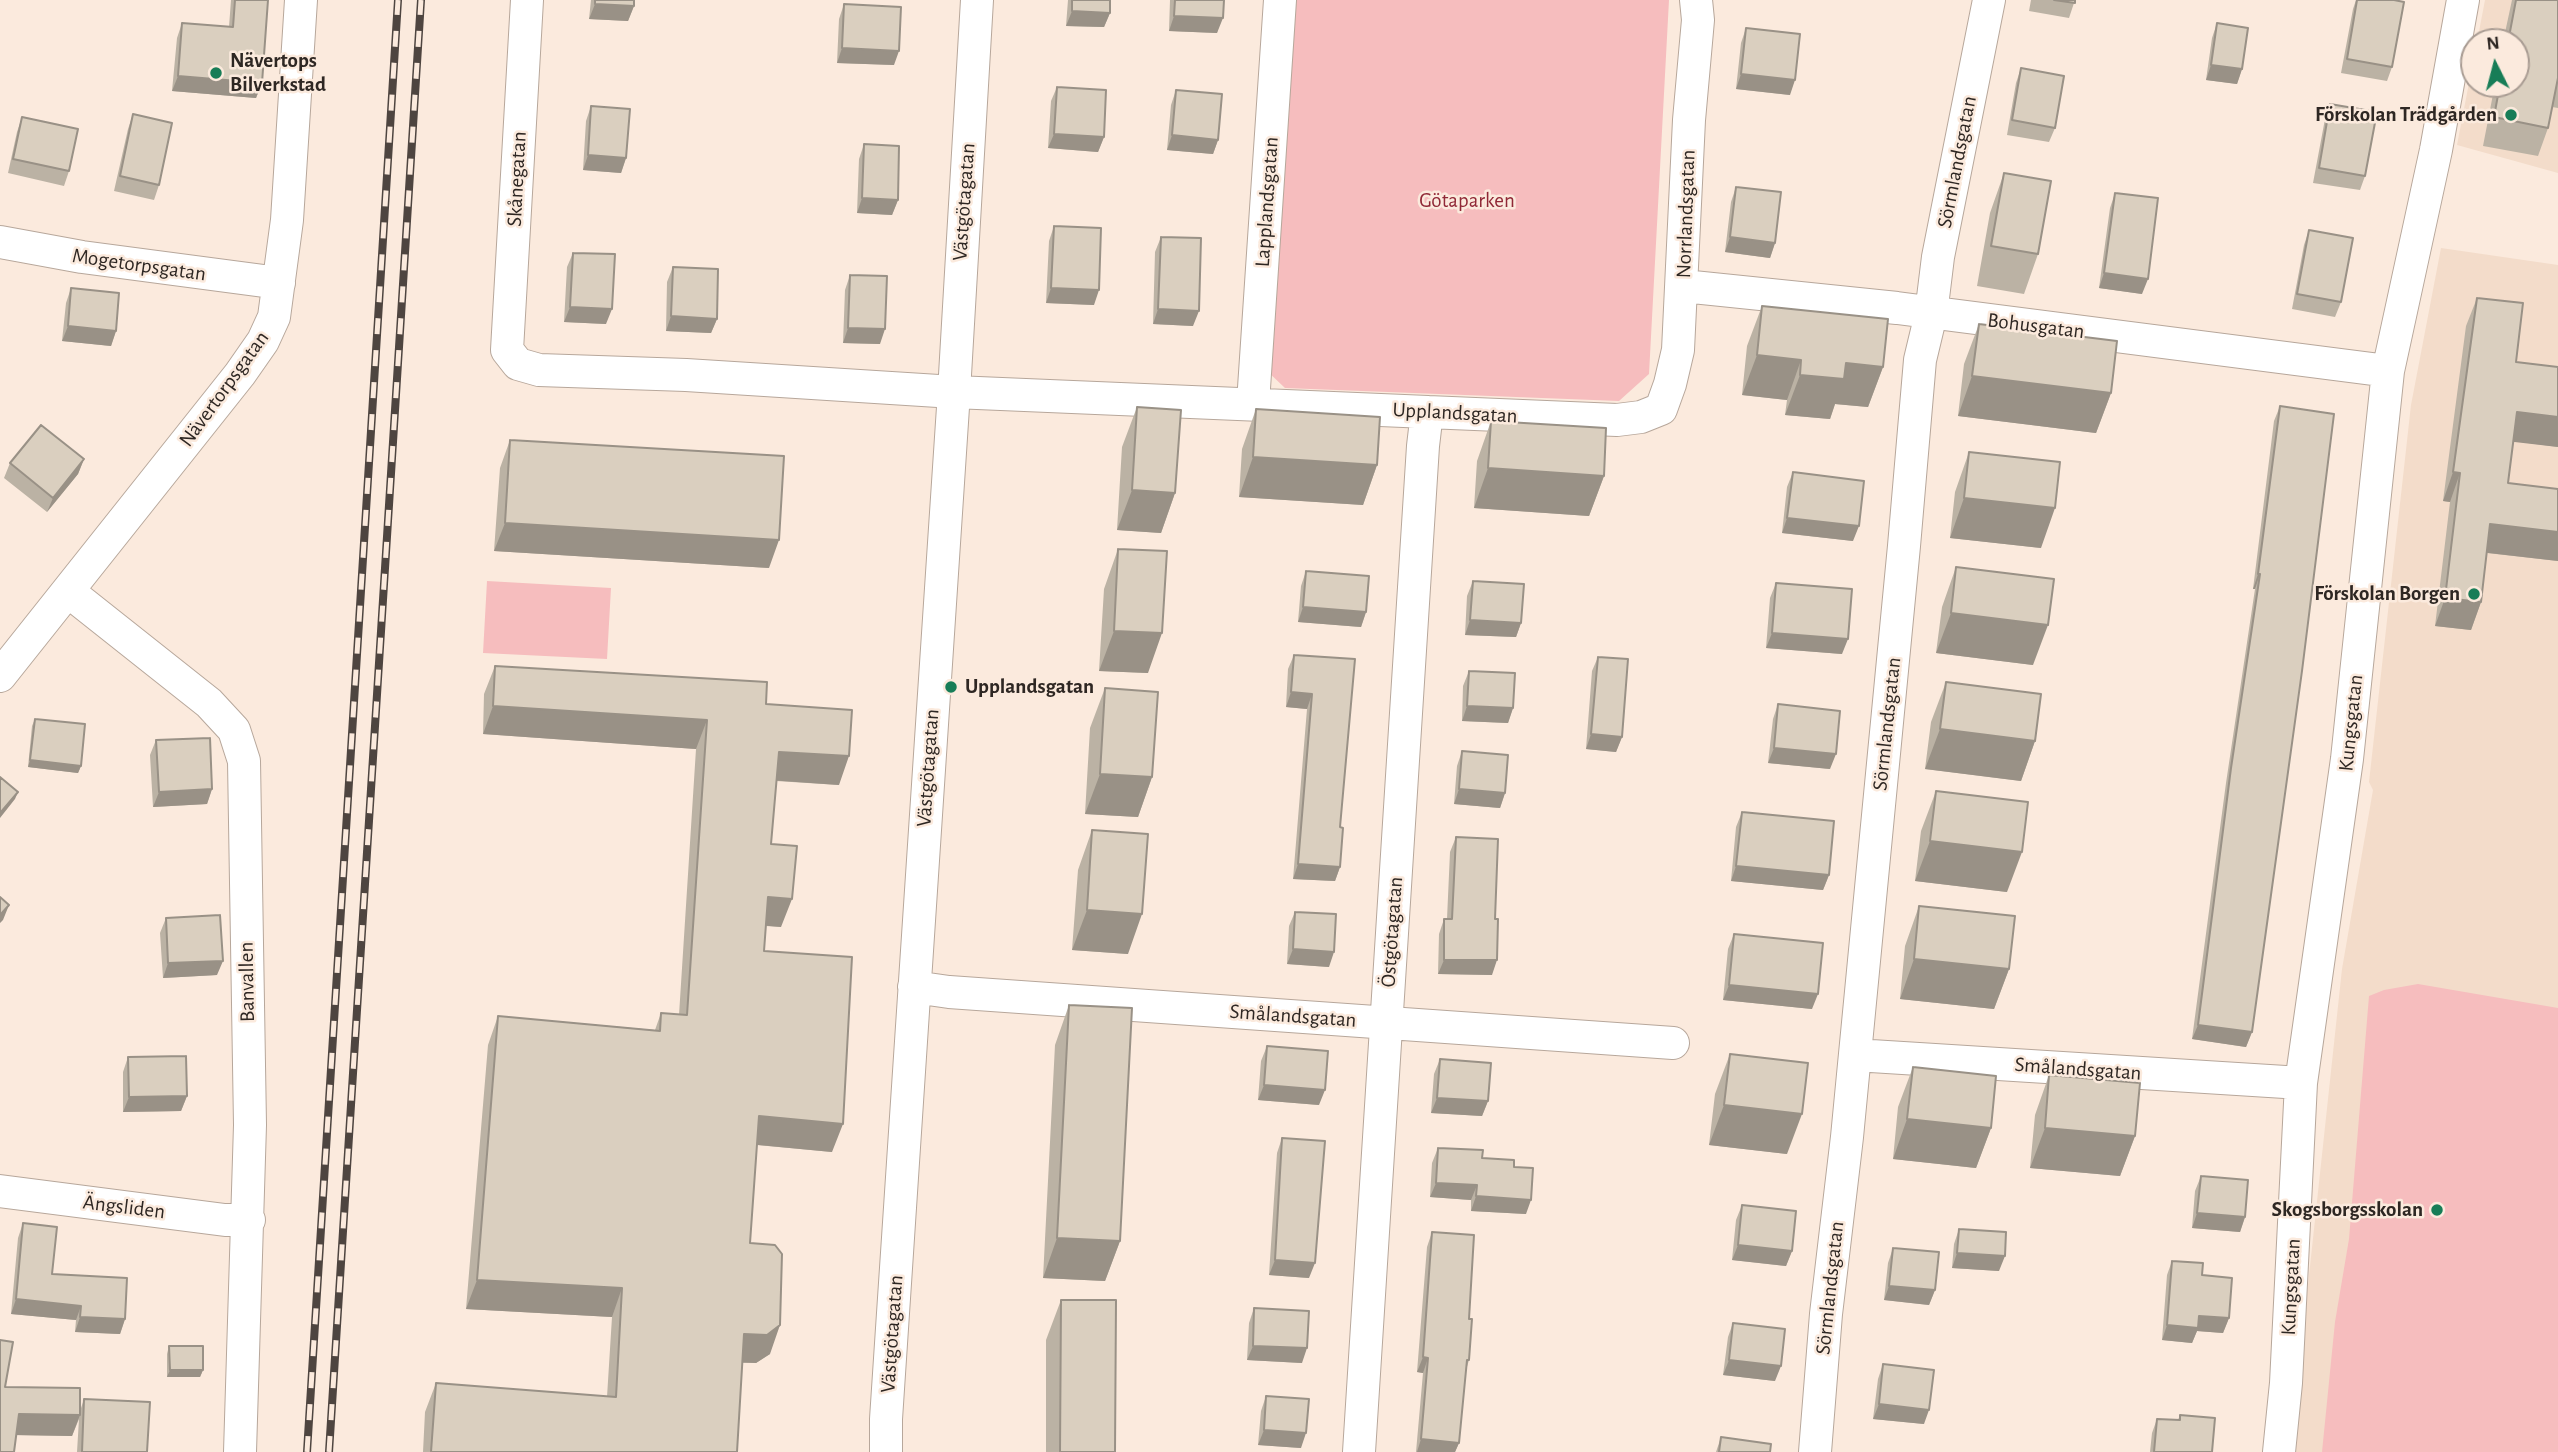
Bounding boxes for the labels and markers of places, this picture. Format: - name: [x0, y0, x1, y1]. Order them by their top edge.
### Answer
- place label: Nävertops Bilverkstad: [230, 48, 326, 98]
- marker: Nävertops Bilverkstad: [208, 65, 224, 81]
- place label: Förskolan Trädgården: [2315, 102, 2497, 128]
- marker: Förskolan Trädgården: [2503, 107, 2519, 123]
- place label: Förskolan Borgen: [2314, 581, 2460, 607]
- marker: Förskolan Borgen: [2466, 586, 2482, 602]
- place label: Upplandsgatan: [965, 674, 1094, 700]
- marker: Upplandsgatan: [943, 679, 959, 695]
- place label: Skogsborgsskolan: [2272, 1197, 2423, 1223]
- marker: Skogsborgsskolan: [2429, 1202, 2445, 1218]

